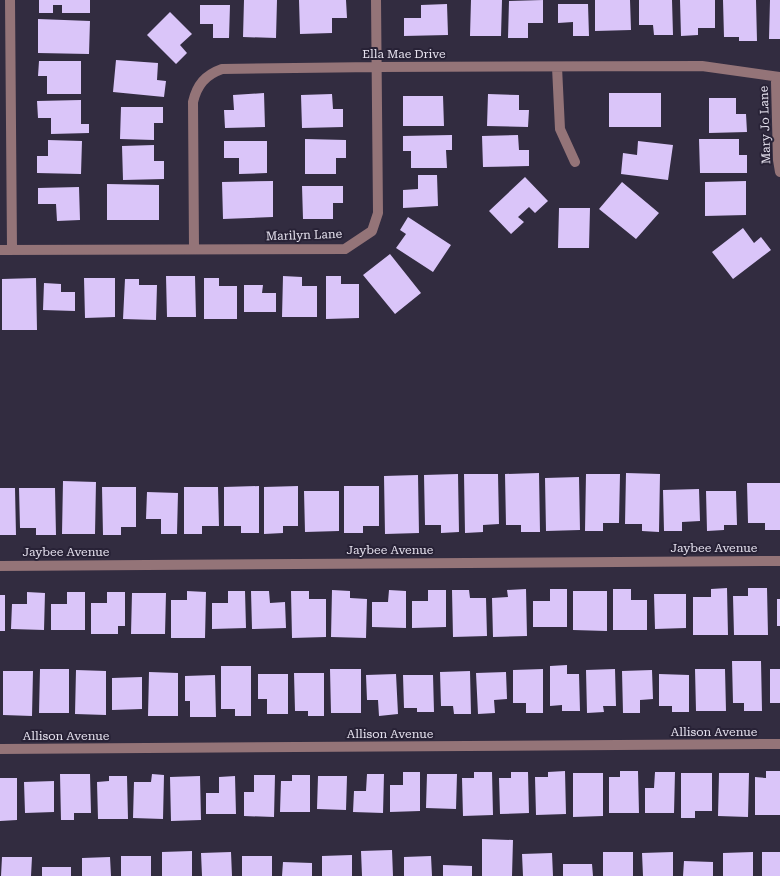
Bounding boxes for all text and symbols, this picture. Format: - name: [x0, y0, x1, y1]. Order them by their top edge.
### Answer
- street label: Ella Mae Drive: [362, 47, 446, 61]
- street label: Mary Jo Lane: [757, 85, 773, 164]
- street label: Marilyn Lane: [266, 227, 343, 243]
- street label: Jaybee Avenue: [671, 541, 758, 555]
- street label: Jaybee Avenue: [347, 543, 434, 557]
- street label: Jaybee Avenue: [23, 545, 110, 559]
- street label: Allison Avenue: [671, 725, 758, 739]
- street label: Allison Avenue: [347, 727, 434, 741]
- street label: Allison Avenue: [23, 729, 110, 743]

